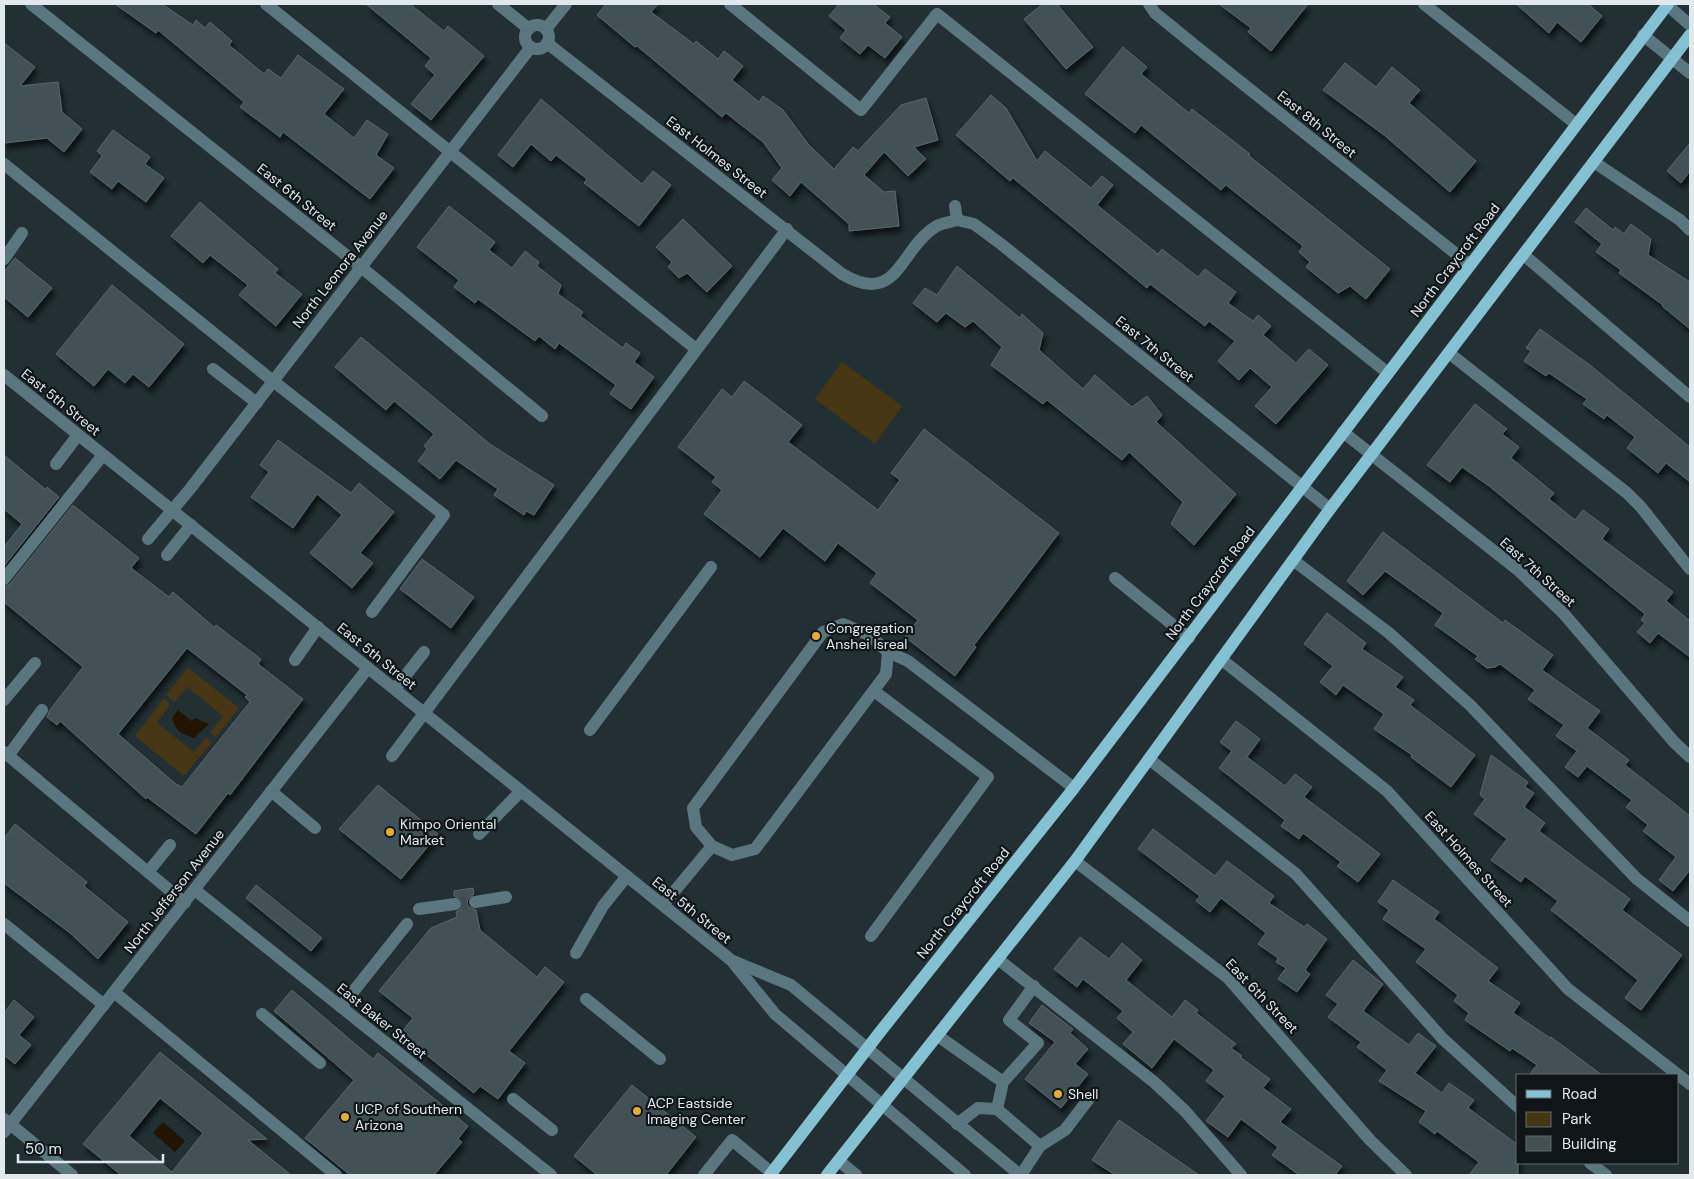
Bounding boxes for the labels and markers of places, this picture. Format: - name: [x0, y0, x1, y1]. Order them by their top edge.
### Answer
- place label: Congregation Anshei Isreal: [826, 619, 913, 653]
- marker: Congregation Anshei Isreal: [810, 630, 822, 642]
- place label: Kimpo Oriental Market: [400, 815, 496, 849]
- marker: Kimpo Oriental Market: [384, 826, 396, 838]
- place label: Shell: [1068, 1085, 1098, 1103]
- marker: Shell: [1052, 1088, 1064, 1100]
- place label: ACP Eastside Imaging Center: [647, 1094, 746, 1128]
- place label: UCP of Southern Arizona: [355, 1100, 462, 1134]
- marker: ACP Eastside Imaging Center: [631, 1105, 643, 1117]
- marker: UCP of Southern Arizona: [339, 1111, 351, 1123]

